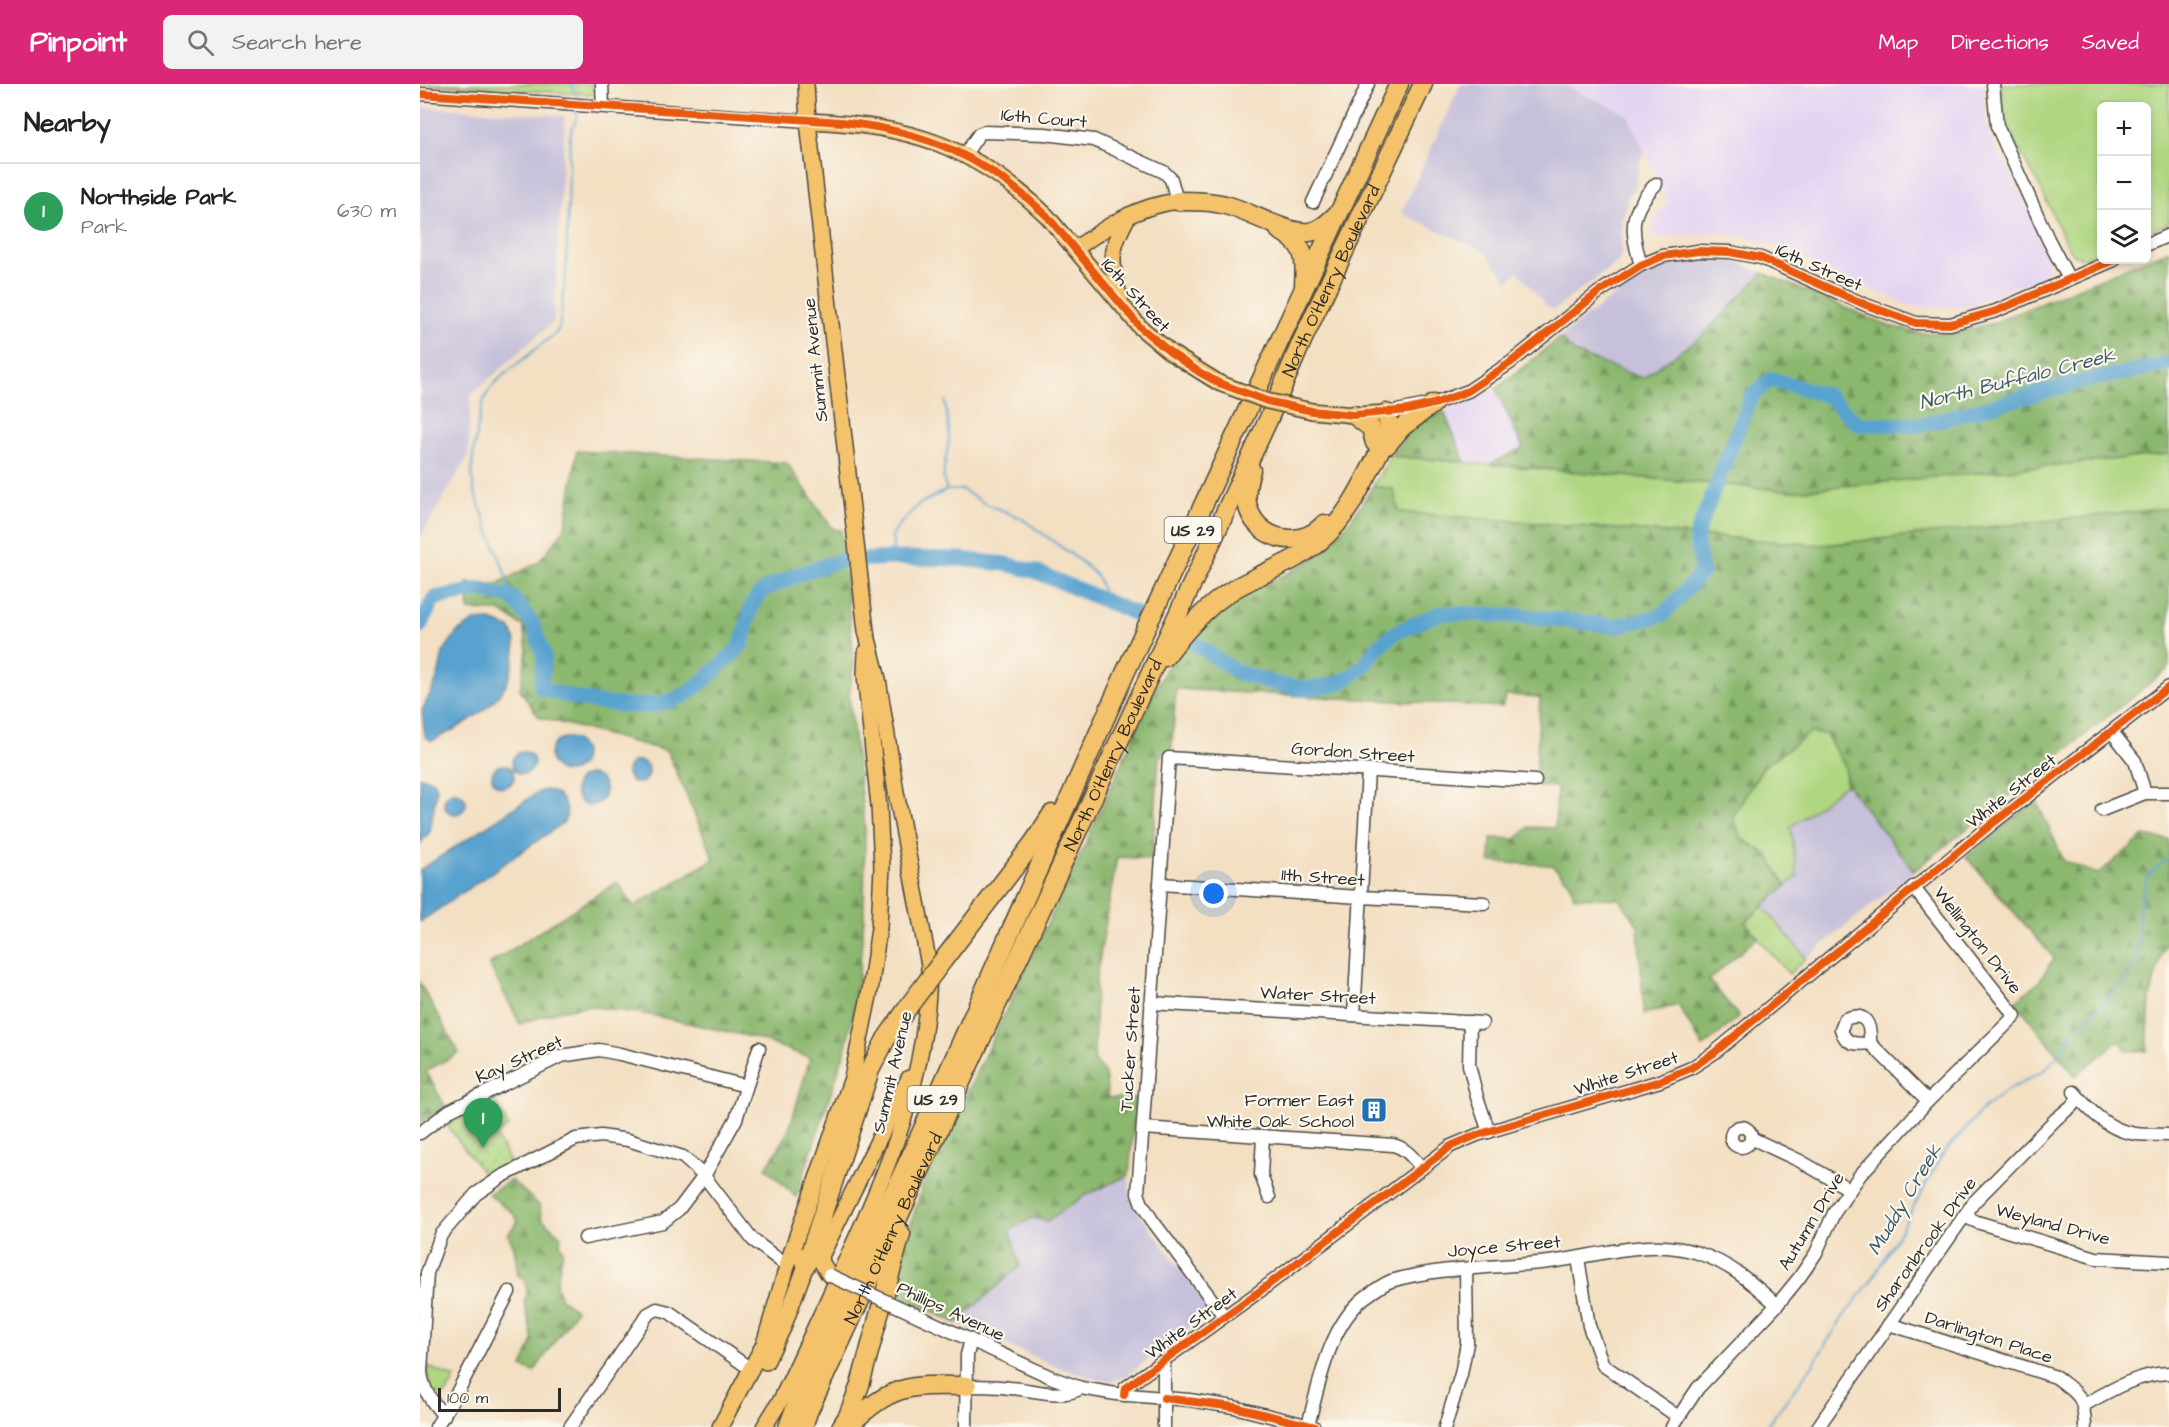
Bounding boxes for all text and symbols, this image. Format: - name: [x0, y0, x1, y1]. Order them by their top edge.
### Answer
- search box: [163, 15, 583, 69]
- text: Pinpoint: [30, 23, 127, 62]
- icon: search: [184, 26, 217, 59]
- text: Search here: [232, 27, 362, 58]
- text: Map: [1878, 28, 1918, 57]
- text: Directions: [1951, 28, 2049, 57]
- text: Saved: [2082, 28, 2139, 57]
- street label: 16th Court: [1000, 102, 1089, 135]
- map controls: [2097, 102, 2151, 264]
- button: +: [2097, 102, 2151, 156]
- text: Nearby: [24, 105, 111, 141]
- button: −: [2097, 156, 2151, 210]
- street label: North O'Henry Boulevard: [1276, 181, 1387, 381]
- text: Northside Park: [81, 182, 236, 213]
- text: 1: [42, 197, 45, 225]
- text: 630 m: [337, 197, 396, 225]
- button: layers: [2097, 210, 2151, 264]
- text: Park: [81, 213, 127, 241]
- street label: 16th Street: [1771, 237, 1867, 298]
- street label: 16th Street: [1095, 253, 1176, 339]
- street label: Summit Avenue: [797, 297, 834, 423]
- water label: North Buffalo Creek: [1917, 341, 2119, 417]
- road number: US 29: [1164, 517, 1222, 543]
- street label: North O'Henry Boulevard: [1058, 655, 1168, 855]
- street label: Gordon Street: [1290, 736, 1416, 769]
- street label: White Street: [1961, 748, 2062, 835]
- street label: 11th Street: [1280, 862, 1366, 893]
- your location: [1199, 879, 1228, 908]
- street label: Wellington Drive: [1927, 881, 2028, 1000]
- street label: Water Street: [1260, 980, 1377, 1011]
- street label: Tucker Street: [1114, 985, 1147, 1112]
- street label: Summit Avenue: [866, 1008, 919, 1136]
- street label: Kay Street: [472, 1029, 568, 1091]
- street label: White Street: [1571, 1045, 1682, 1102]
- road number: US 29: [908, 1086, 964, 1112]
- place label: Former East White Oak School: [1207, 1088, 1355, 1134]
- building icon: Former East White Oak School: [1359, 1095, 1389, 1125]
- pin: 1: [464, 1098, 502, 1148]
- street label: North O'Henry Boulevard: [838, 1129, 949, 1329]
- water label: Muddy Creek: [1861, 1138, 1950, 1261]
- street label: Autumn Drive: [1772, 1167, 1851, 1275]
- street label: Sharonbrook Drive: [1868, 1172, 1983, 1317]
- street label: Weyland Drive: [1993, 1197, 2113, 1253]
- street label: Joyce Street: [1446, 1229, 1562, 1265]
- street label: Phillips Avenue: [893, 1276, 1009, 1347]
- street label: White Street: [1140, 1281, 1243, 1365]
- street label: Darlington Place: [1922, 1305, 2056, 1371]
- scale bar: [438, 1385, 561, 1412]
- text: 100 m: [447, 1387, 488, 1409]

